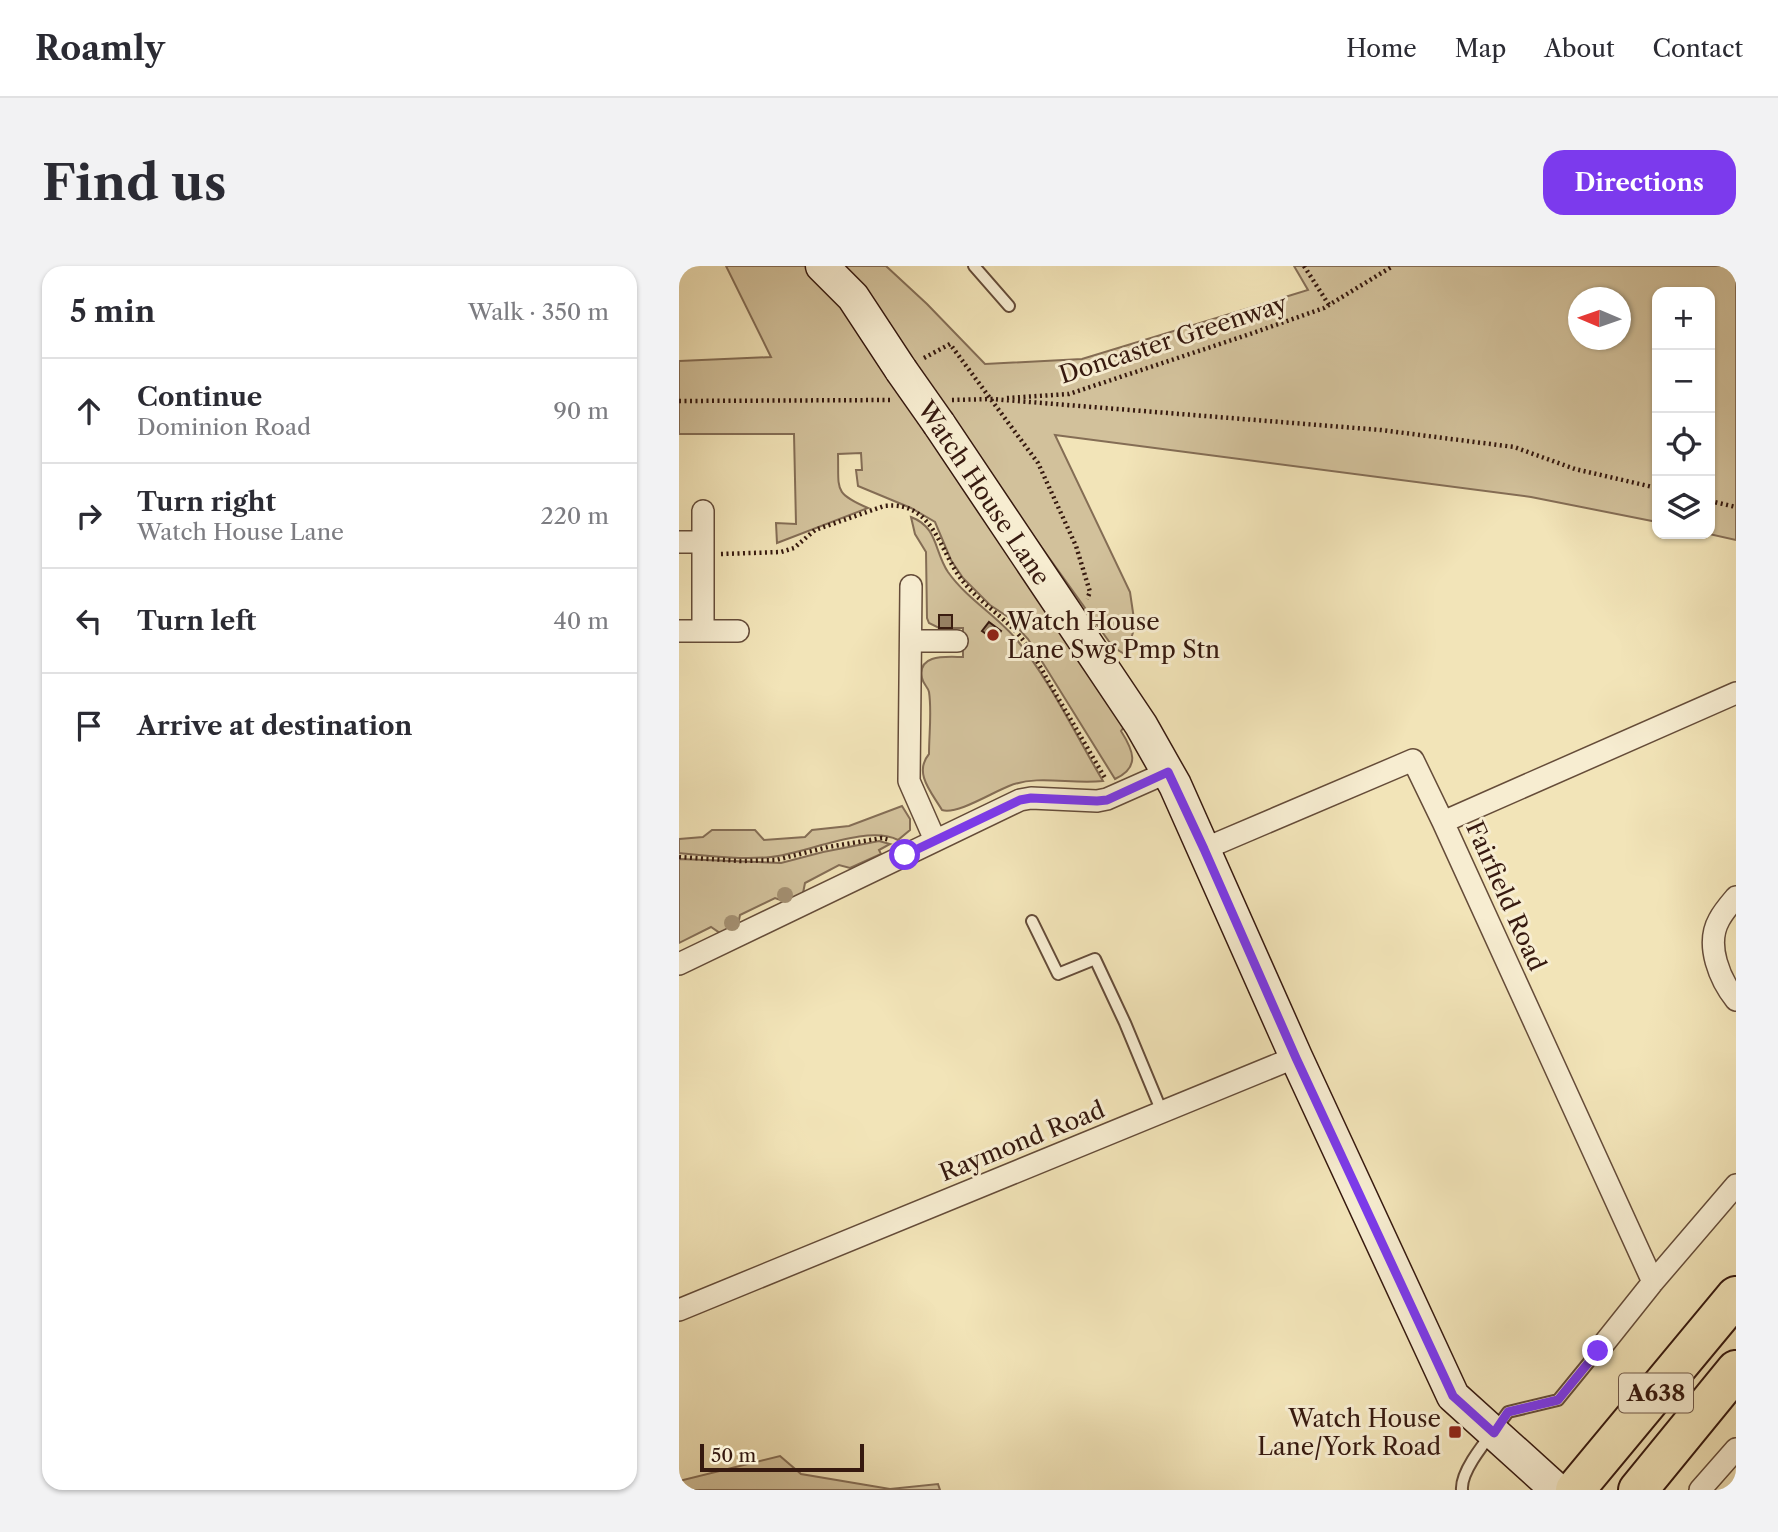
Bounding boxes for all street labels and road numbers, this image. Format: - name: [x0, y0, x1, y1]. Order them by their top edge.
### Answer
- street label: Doncaster Greenway: [1055, 288, 1291, 390]
- street label: Watch House Lane: [911, 395, 1056, 591]
- street label: Fairfield Road: [1460, 817, 1552, 976]
- street label: Raymond Road: [935, 1095, 1109, 1187]
- road number: A638: [1619, 1374, 1693, 1412]

